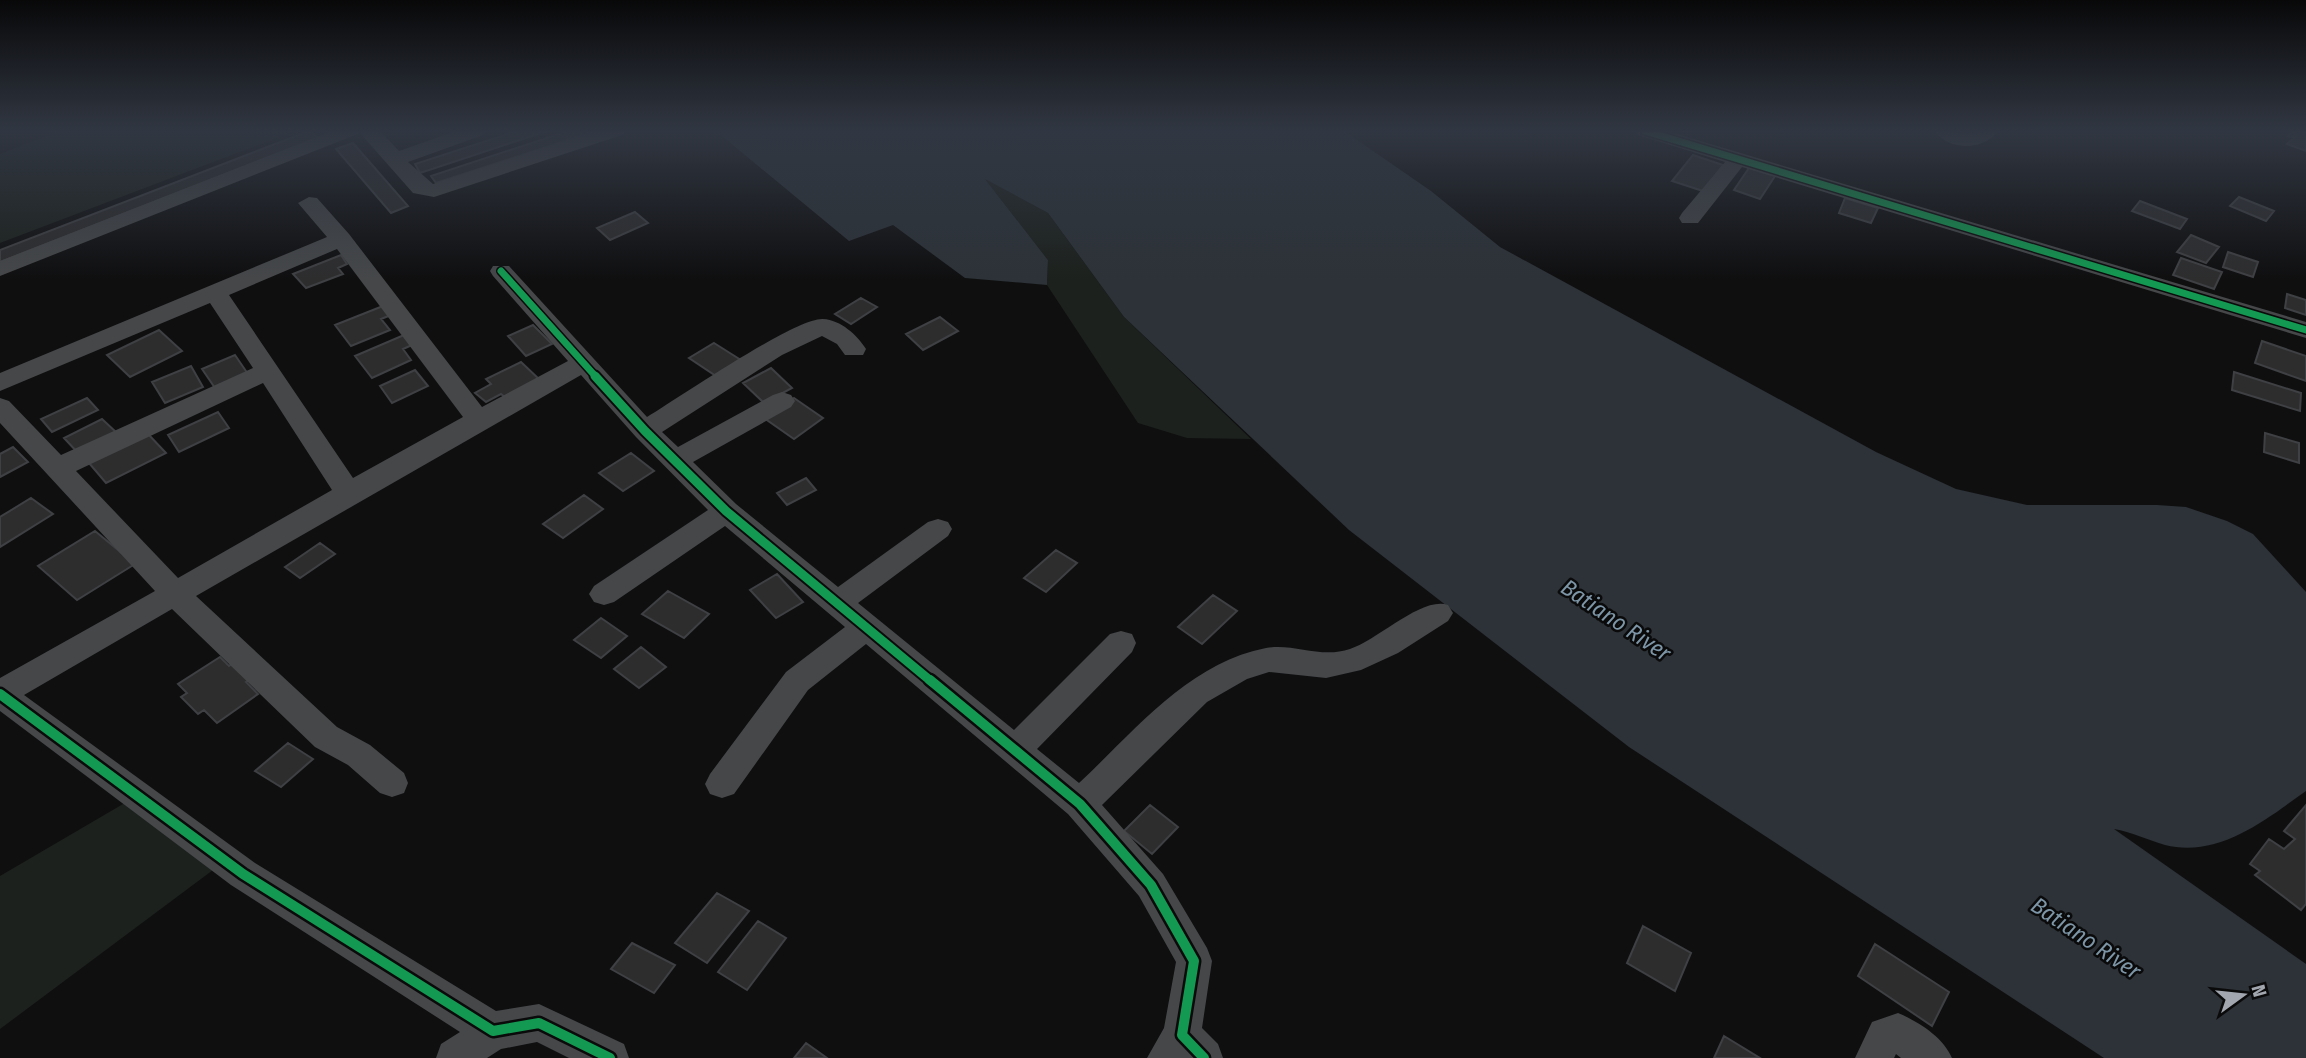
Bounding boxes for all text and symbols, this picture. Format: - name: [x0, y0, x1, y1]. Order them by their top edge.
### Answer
- water label: Batiano River: [1556, 573, 1677, 668]
- water label: Batiano River: [2026, 891, 2147, 986]
- north arrow: [2208, 960, 2278, 1030]
- text: N: [2246, 982, 2272, 999]

